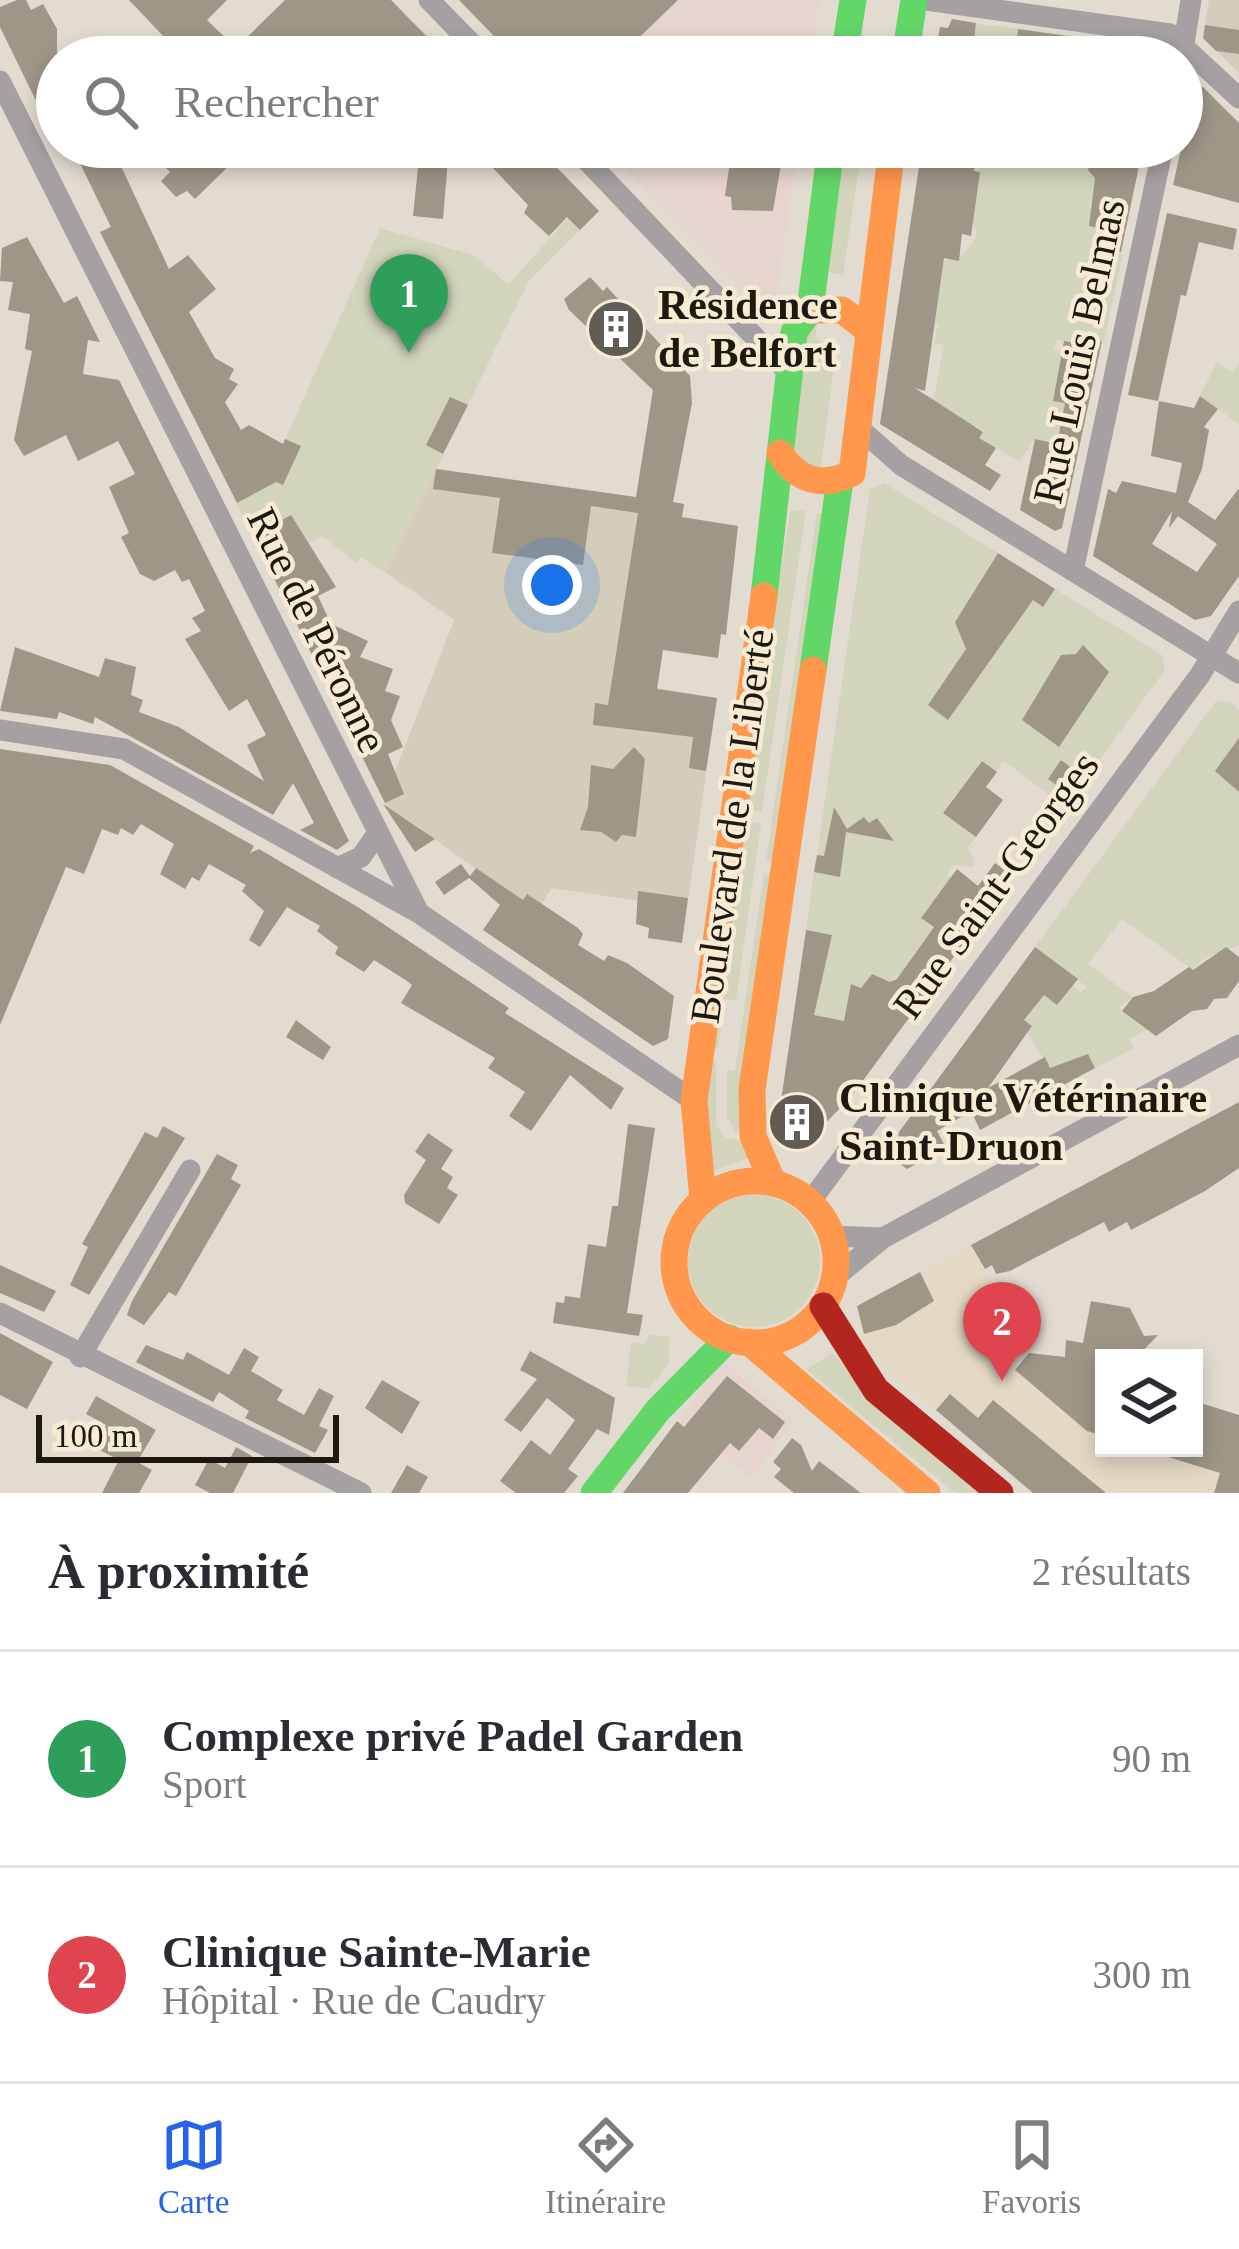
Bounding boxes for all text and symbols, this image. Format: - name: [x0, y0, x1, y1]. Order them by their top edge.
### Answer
- search box: [36, 36, 1203, 168]
- icon: search: [78, 69, 144, 135]
- text: Rechercher: [174, 77, 379, 127]
- street label: Rue Louis Belmas: [1024, 194, 1134, 508]
- pin: 1: [370, 254, 448, 353]
- place label: Résidence de Belfort: [658, 282, 838, 376]
- building icon: Résidence de Belfort: [585, 298, 647, 360]
- street label: Rue de Péronne: [238, 500, 396, 760]
- your location: [522, 555, 582, 615]
- street label: Boulevard de la Liberté: [682, 626, 782, 1026]
- street label: Rue Saint-Georges: [884, 743, 1108, 1027]
- place label: Clinique Vétérinaire Saint-Druon: [839, 1075, 1207, 1169]
- building icon: Clinique Vétérinaire Saint-Druon: [766, 1091, 828, 1153]
- pin: 2: [963, 1282, 1041, 1381]
- map controls: [1095, 1349, 1203, 1457]
- button: layers: [1095, 1349, 1203, 1457]
- scale bar: [36, 1409, 339, 1462]
- text: 100 m: [54, 1418, 137, 1454]
- text: À proximité: [48, 1543, 309, 1599]
- text: 2 résultats: [1032, 1550, 1191, 1593]
- text: Complexe privé Padel Garden: [162, 1711, 743, 1761]
- text: 1: [77, 1737, 97, 1780]
- text: 90 m: [1112, 1737, 1191, 1780]
- text: Sport: [162, 1763, 247, 1806]
- text: Clinique Sainte-Marie: [162, 1927, 591, 1977]
- text: 2: [77, 1953, 97, 1996]
- text: 300 m: [1092, 1953, 1191, 1996]
- text: Hôpital · Rue de Caudry: [162, 1979, 545, 2022]
- tab: Carte: [158, 2112, 229, 2221]
- tab: Itinéraire: [545, 2112, 666, 2221]
- tab: Favoris: [982, 2112, 1081, 2221]

